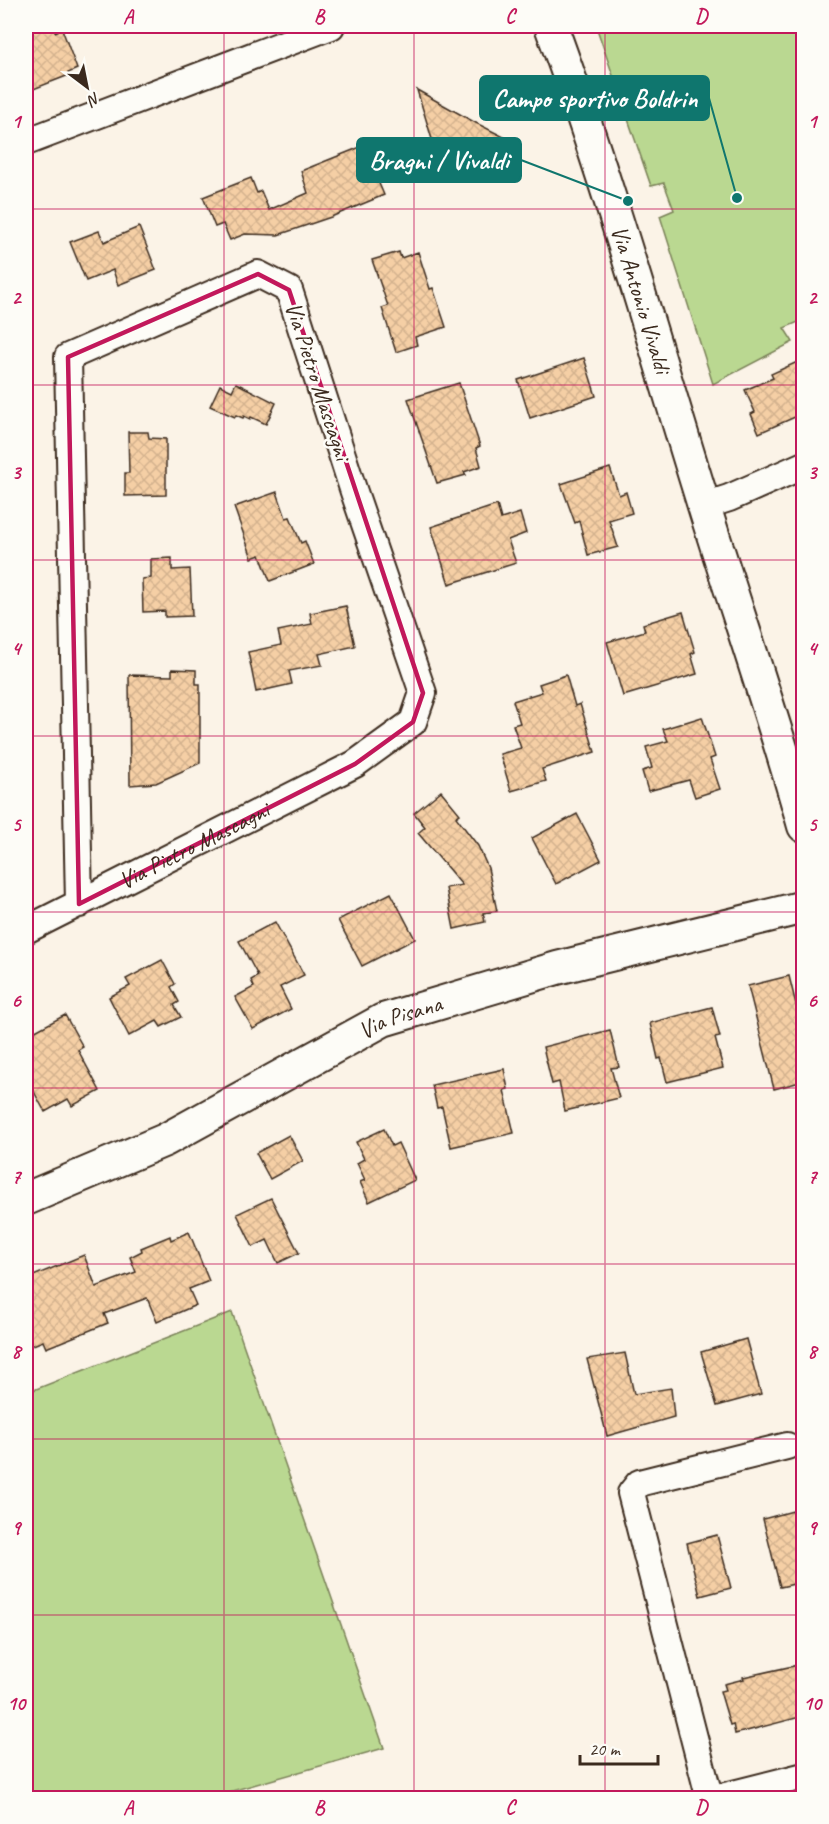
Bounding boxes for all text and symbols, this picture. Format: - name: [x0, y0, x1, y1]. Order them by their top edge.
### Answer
- text: A: [123, 4, 135, 29]
- text: B: [314, 4, 326, 29]
- text: C: [505, 4, 517, 29]
- text: D: [695, 4, 709, 29]
- north arrow: [57, 57, 117, 117]
- callout: Campo sportivo Boldrin: [480, 76, 709, 120]
- text: Campo sportivo Boldrin: [493, 82, 699, 115]
- text: N: [82, 88, 104, 112]
- text: 1: [12, 109, 23, 134]
- text: 1: [808, 109, 819, 134]
- callout: Bragni / Vivaldi: [357, 138, 521, 182]
- text: Bragni / Vivaldi: [369, 144, 513, 177]
- street label: Via Antonio Vivaldi: [604, 222, 678, 379]
- text: 2: [12, 285, 23, 310]
- text: 2: [808, 285, 819, 310]
- street label: Via Pietro Mascagni: [278, 298, 358, 466]
- text: 3: [12, 460, 23, 485]
- text: 3: [808, 460, 819, 485]
- text: 4: [12, 636, 24, 661]
- text: 4: [808, 636, 820, 661]
- street label: Via Pietro Mascagni: [114, 794, 276, 896]
- text: 5: [12, 812, 23, 837]
- text: 5: [808, 812, 819, 837]
- text: 6: [11, 988, 22, 1013]
- street label: Via Pisana: [353, 988, 447, 1046]
- text: 6: [807, 988, 818, 1013]
- text: 7: [12, 1164, 23, 1189]
- text: 7: [808, 1164, 819, 1189]
- text: 8: [12, 1339, 24, 1364]
- text: 8: [808, 1339, 820, 1364]
- text: 9: [12, 1515, 23, 1540]
- text: 9: [808, 1515, 819, 1540]
- text: 10: [7, 1691, 27, 1716]
- text: 10: [803, 1691, 823, 1716]
- scale bar: [580, 1728, 658, 1766]
- text: 20 m: [589, 1738, 622, 1760]
- text: A: [123, 1795, 135, 1820]
- text: B: [314, 1795, 326, 1820]
- text: C: [505, 1795, 517, 1820]
- text: D: [695, 1795, 709, 1820]

